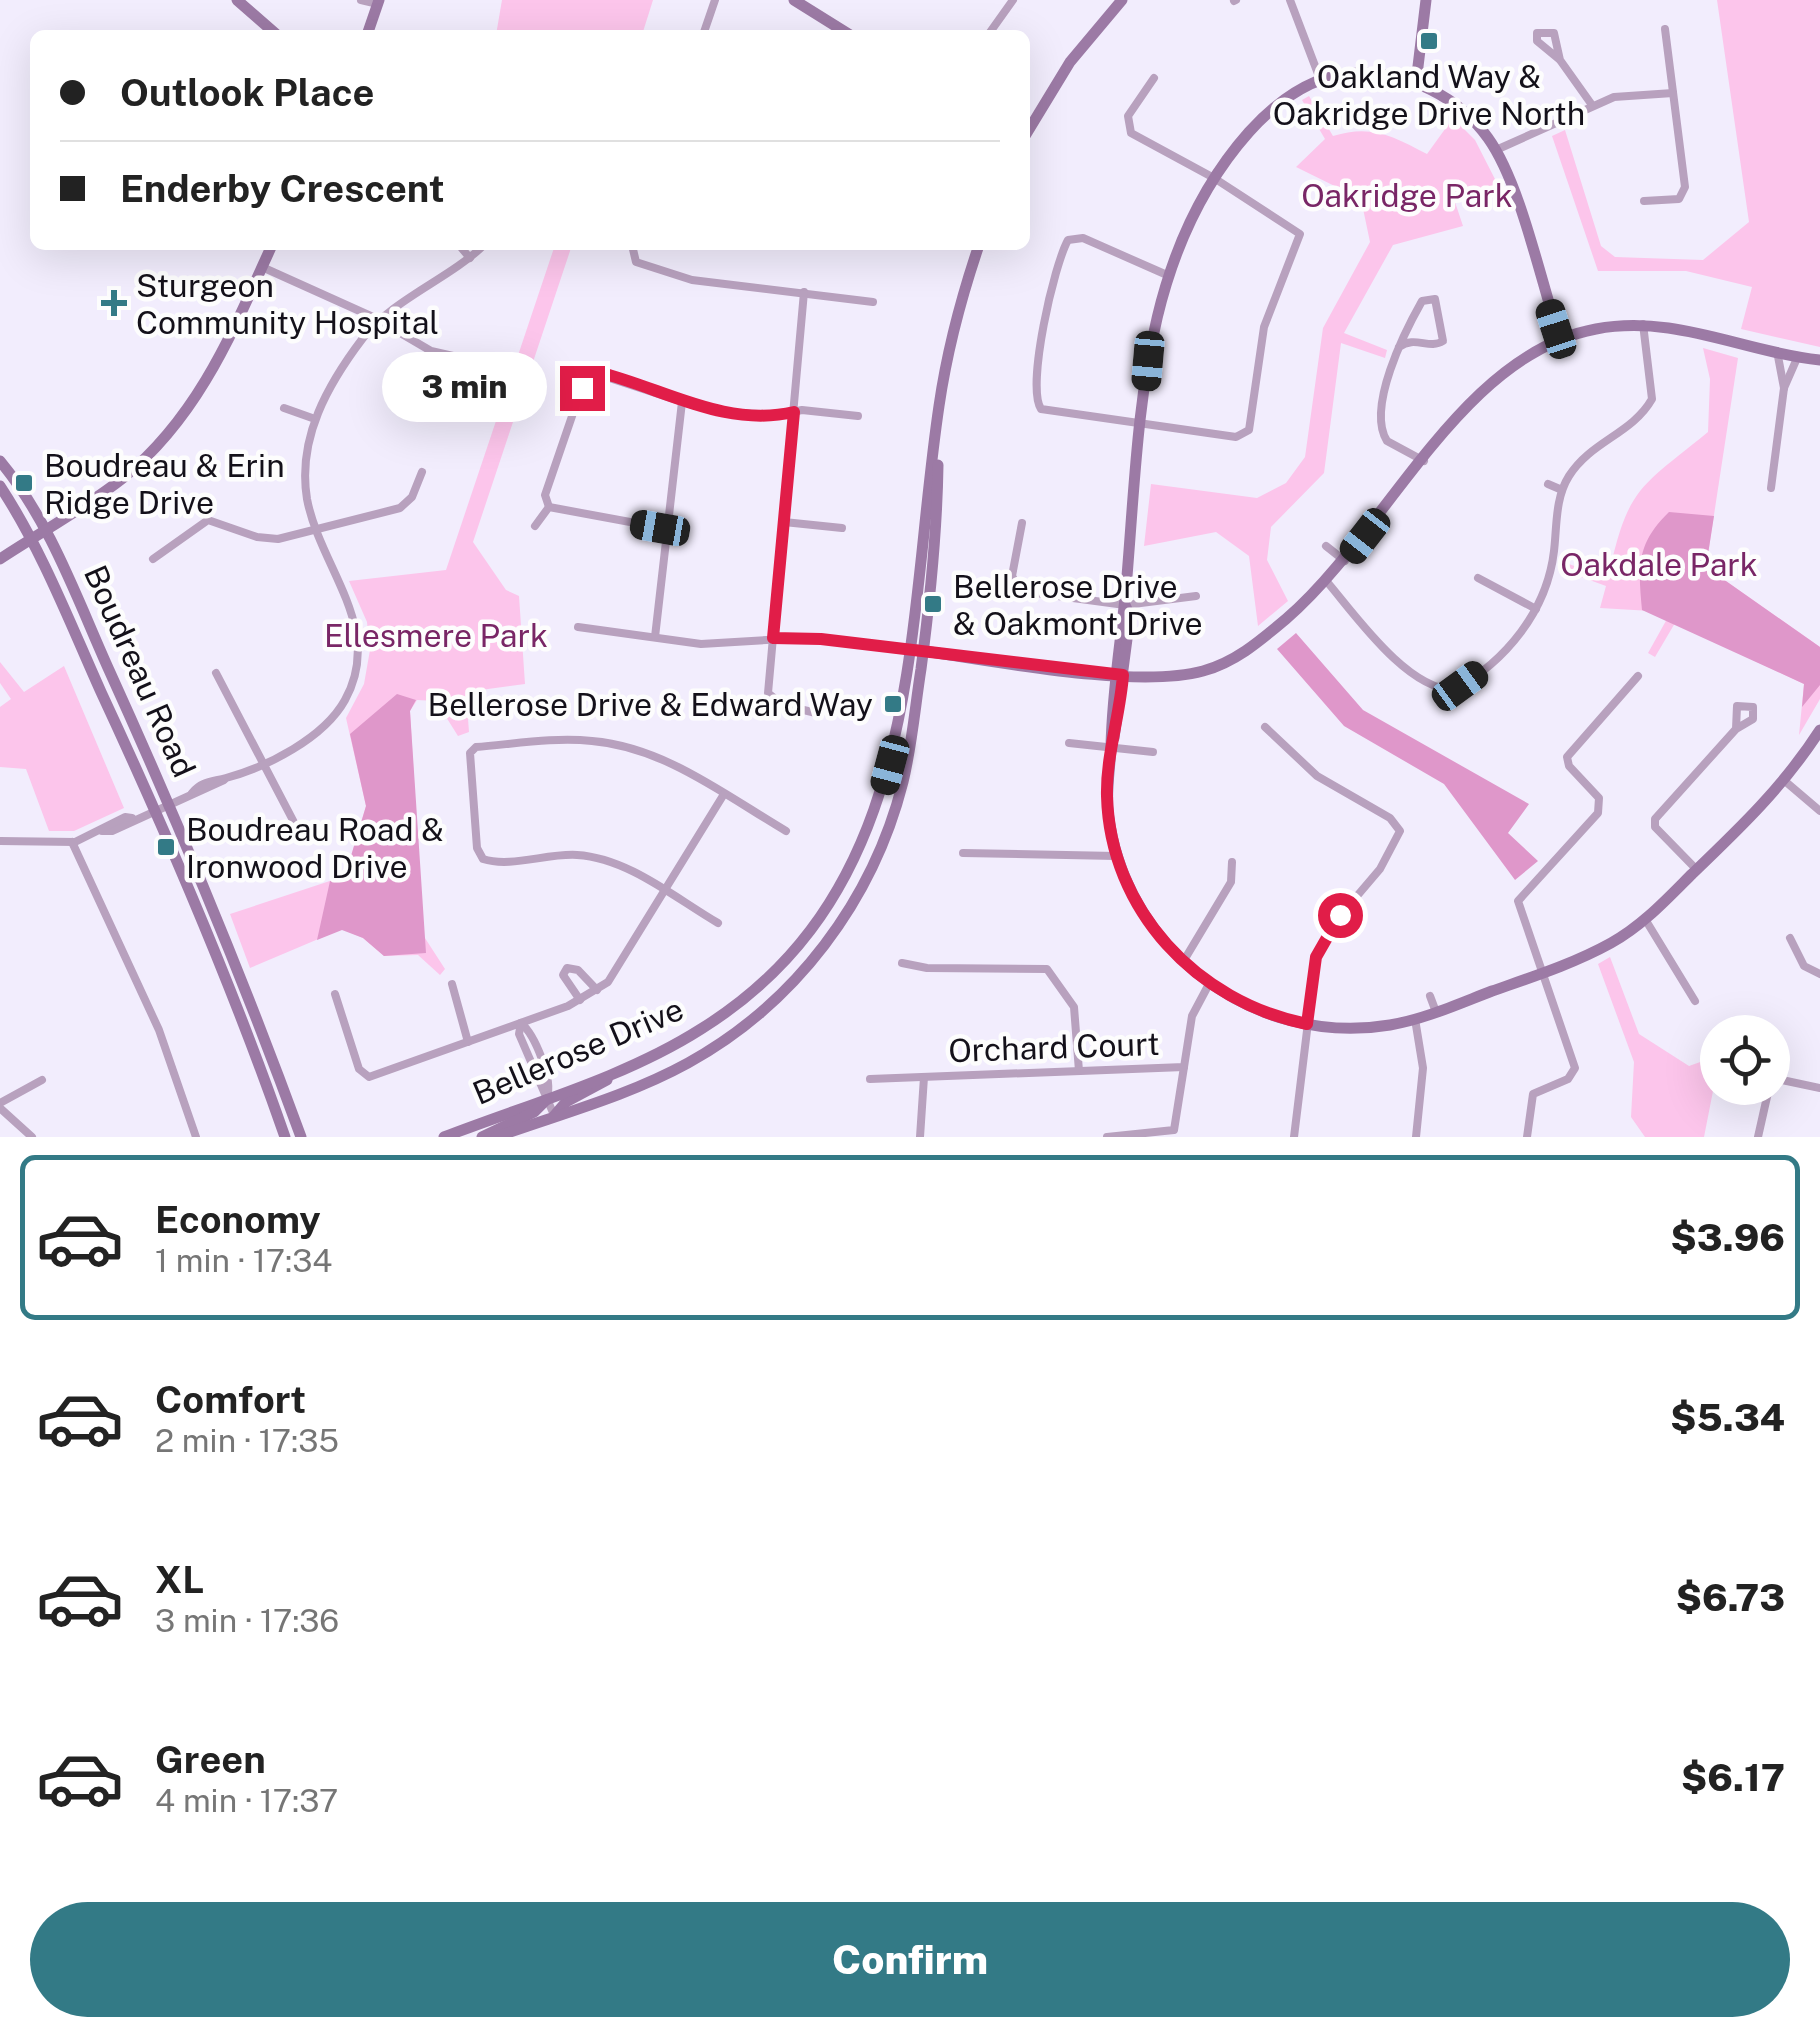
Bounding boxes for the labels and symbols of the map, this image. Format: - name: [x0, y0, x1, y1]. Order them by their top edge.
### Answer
- marker: Oakland Way & Oakridge Drive North: [1418, 30, 1440, 52]
- place label: Oakland Way & Oakridge Drive North: [1273, 58, 1585, 132]
- park label: Oakridge Park: [1301, 177, 1513, 214]
- place label: Sturgeon Community Hospital: [136, 267, 439, 341]
- marker: Sturgeon Community Hospital: [101, 290, 127, 316]
- car: [1532, 296, 1580, 362]
- car: [1130, 330, 1166, 392]
- callout: 3 min: [382, 353, 547, 423]
- route end: [560, 366, 605, 411]
- place label: Boudreau & Erin Ridge Drive: [44, 447, 285, 521]
- marker: Boudreau & Erin Ridge Drive: [13, 472, 35, 494]
- car: [1335, 503, 1395, 569]
- car: [628, 508, 692, 548]
- park label: Oakdale Park: [1560, 546, 1758, 583]
- street label: Boudreau Road: [77, 560, 203, 782]
- place label: Bellerose Drive & Oakmont Drive: [953, 568, 1203, 642]
- marker: Bellerose Drive & Oakmont Drive: [922, 593, 944, 615]
- park label: Ellesmere Park: [324, 617, 548, 654]
- car: [1427, 656, 1493, 716]
- place label: Bellerose Drive & Edward Way: [428, 686, 873, 723]
- marker: Bellerose Drive & Edward Way: [882, 693, 904, 715]
- car: [868, 732, 912, 798]
- place label: Boudreau Road & Ironwood Drive: [186, 811, 444, 885]
- marker: Boudreau Road & Ironwood Drive: [155, 836, 177, 858]
- route start: [1318, 893, 1363, 938]
- street label: Bellerose Drive: [467, 990, 689, 1112]
- street label: Orchard Court: [948, 1025, 1160, 1069]

